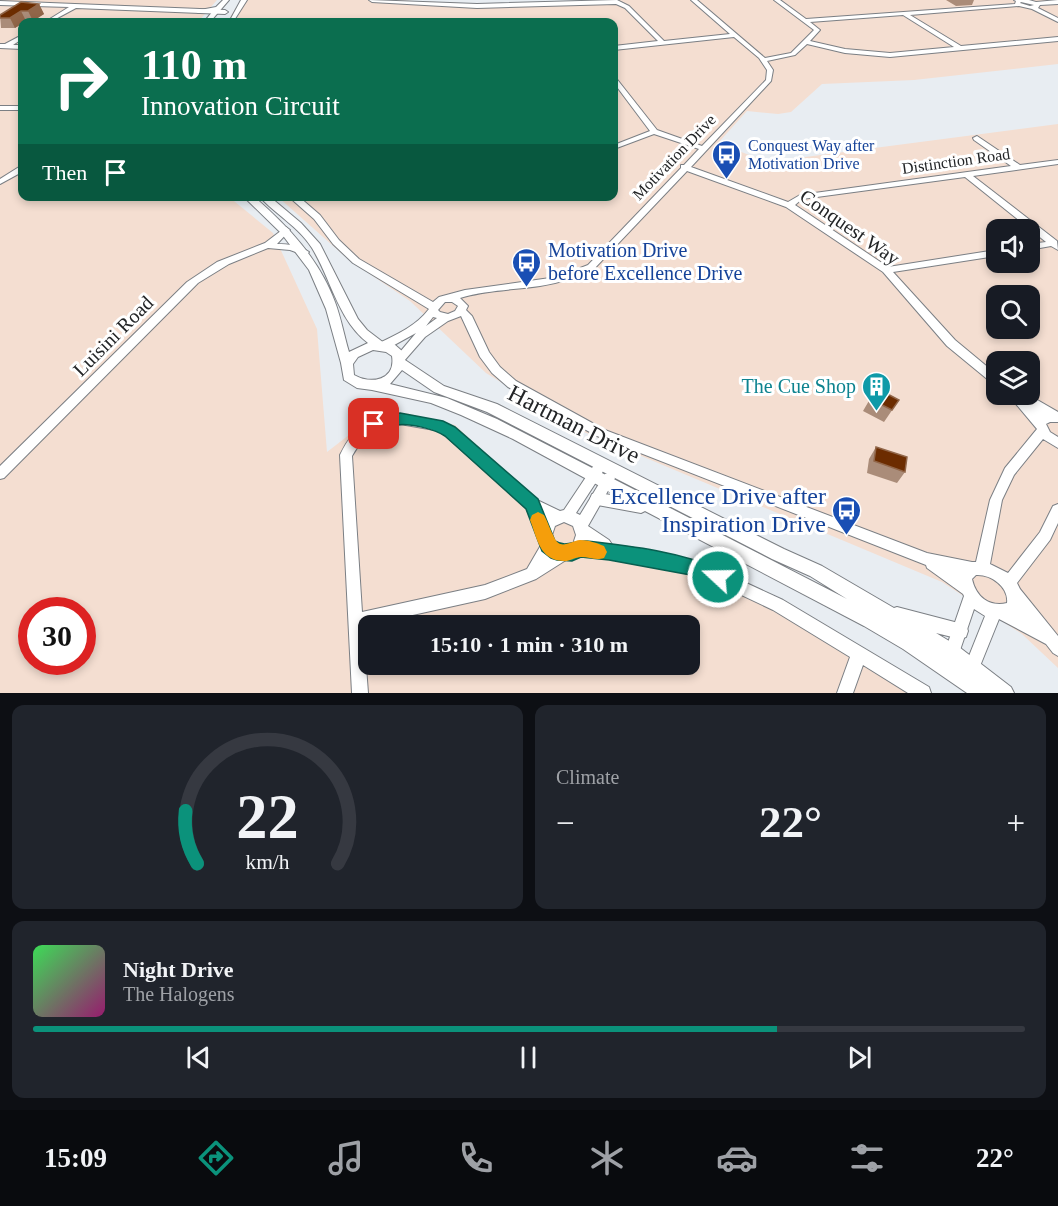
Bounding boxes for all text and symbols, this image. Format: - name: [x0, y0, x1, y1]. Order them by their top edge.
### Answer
- icon: right: [42, 42, 120, 120]
- text: 110 m: [141, 42, 247, 88]
- text: Innovation Circuit: [141, 91, 340, 121]
- street label: Motivation Drive: [629, 111, 719, 203]
- place label: Conquest Way after Motivation Drive: [748, 137, 875, 172]
- bus stop icon: Conquest Way after Motivation Drive: [711, 138, 743, 180]
- street label: Distinction Road: [901, 145, 1011, 177]
- icon: arrive: [99, 156, 132, 189]
- text: Then: [42, 160, 87, 185]
- street label: Conquest Way: [795, 185, 904, 270]
- map controls: [986, 219, 1040, 405]
- button: sound: [986, 219, 1040, 273]
- place label: Motivation Drive before Excellence Drive: [548, 239, 742, 284]
- bus stop icon: Motivation Drive before Excellence Drive: [511, 246, 543, 288]
- button: search: [986, 285, 1040, 339]
- street label: Luisini Road: [68, 291, 158, 381]
- button: layers: [986, 351, 1040, 405]
- building icon: The Cue Shop: [861, 370, 893, 412]
- place label: The Cue Shop: [742, 375, 856, 398]
- street label: Hartman Drive: [504, 380, 644, 468]
- pin: [348, 398, 399, 449]
- icon: arrive: [357, 407, 390, 440]
- place label: Excellence Drive after Inspiration Drive: [610, 483, 826, 537]
- bus stop icon: Excellence Drive after Inspiration Drive: [831, 494, 863, 536]
- position arrow: [686, 545, 750, 609]
- speed limit sign: 30: [18, 597, 96, 675]
- text: 15:10 · 1 min · 310 m: [430, 632, 628, 657]
- text: Climate: [556, 766, 619, 788]
- text: 22: [236, 782, 299, 851]
- text: 22°: [759, 797, 822, 847]
- text: −: [556, 805, 575, 841]
- text: +: [1006, 805, 1025, 841]
- text: km/h: [245, 850, 290, 874]
- text: Night Drive: [123, 957, 234, 982]
- text: The Halogens: [123, 983, 235, 1005]
- icon: previous: [182, 1041, 215, 1074]
- icon: pause: [512, 1041, 545, 1074]
- icon: next: [843, 1041, 876, 1074]
- icon: directions: [195, 1137, 237, 1179]
- icon: music: [325, 1137, 367, 1179]
- icon: phone: [455, 1137, 497, 1179]
- icon: climate: [586, 1137, 628, 1179]
- icon: car: [716, 1137, 758, 1179]
- icon: filters: [846, 1137, 888, 1179]
- text: 15:09: [44, 1143, 107, 1173]
- text: 22°: [976, 1143, 1014, 1173]

